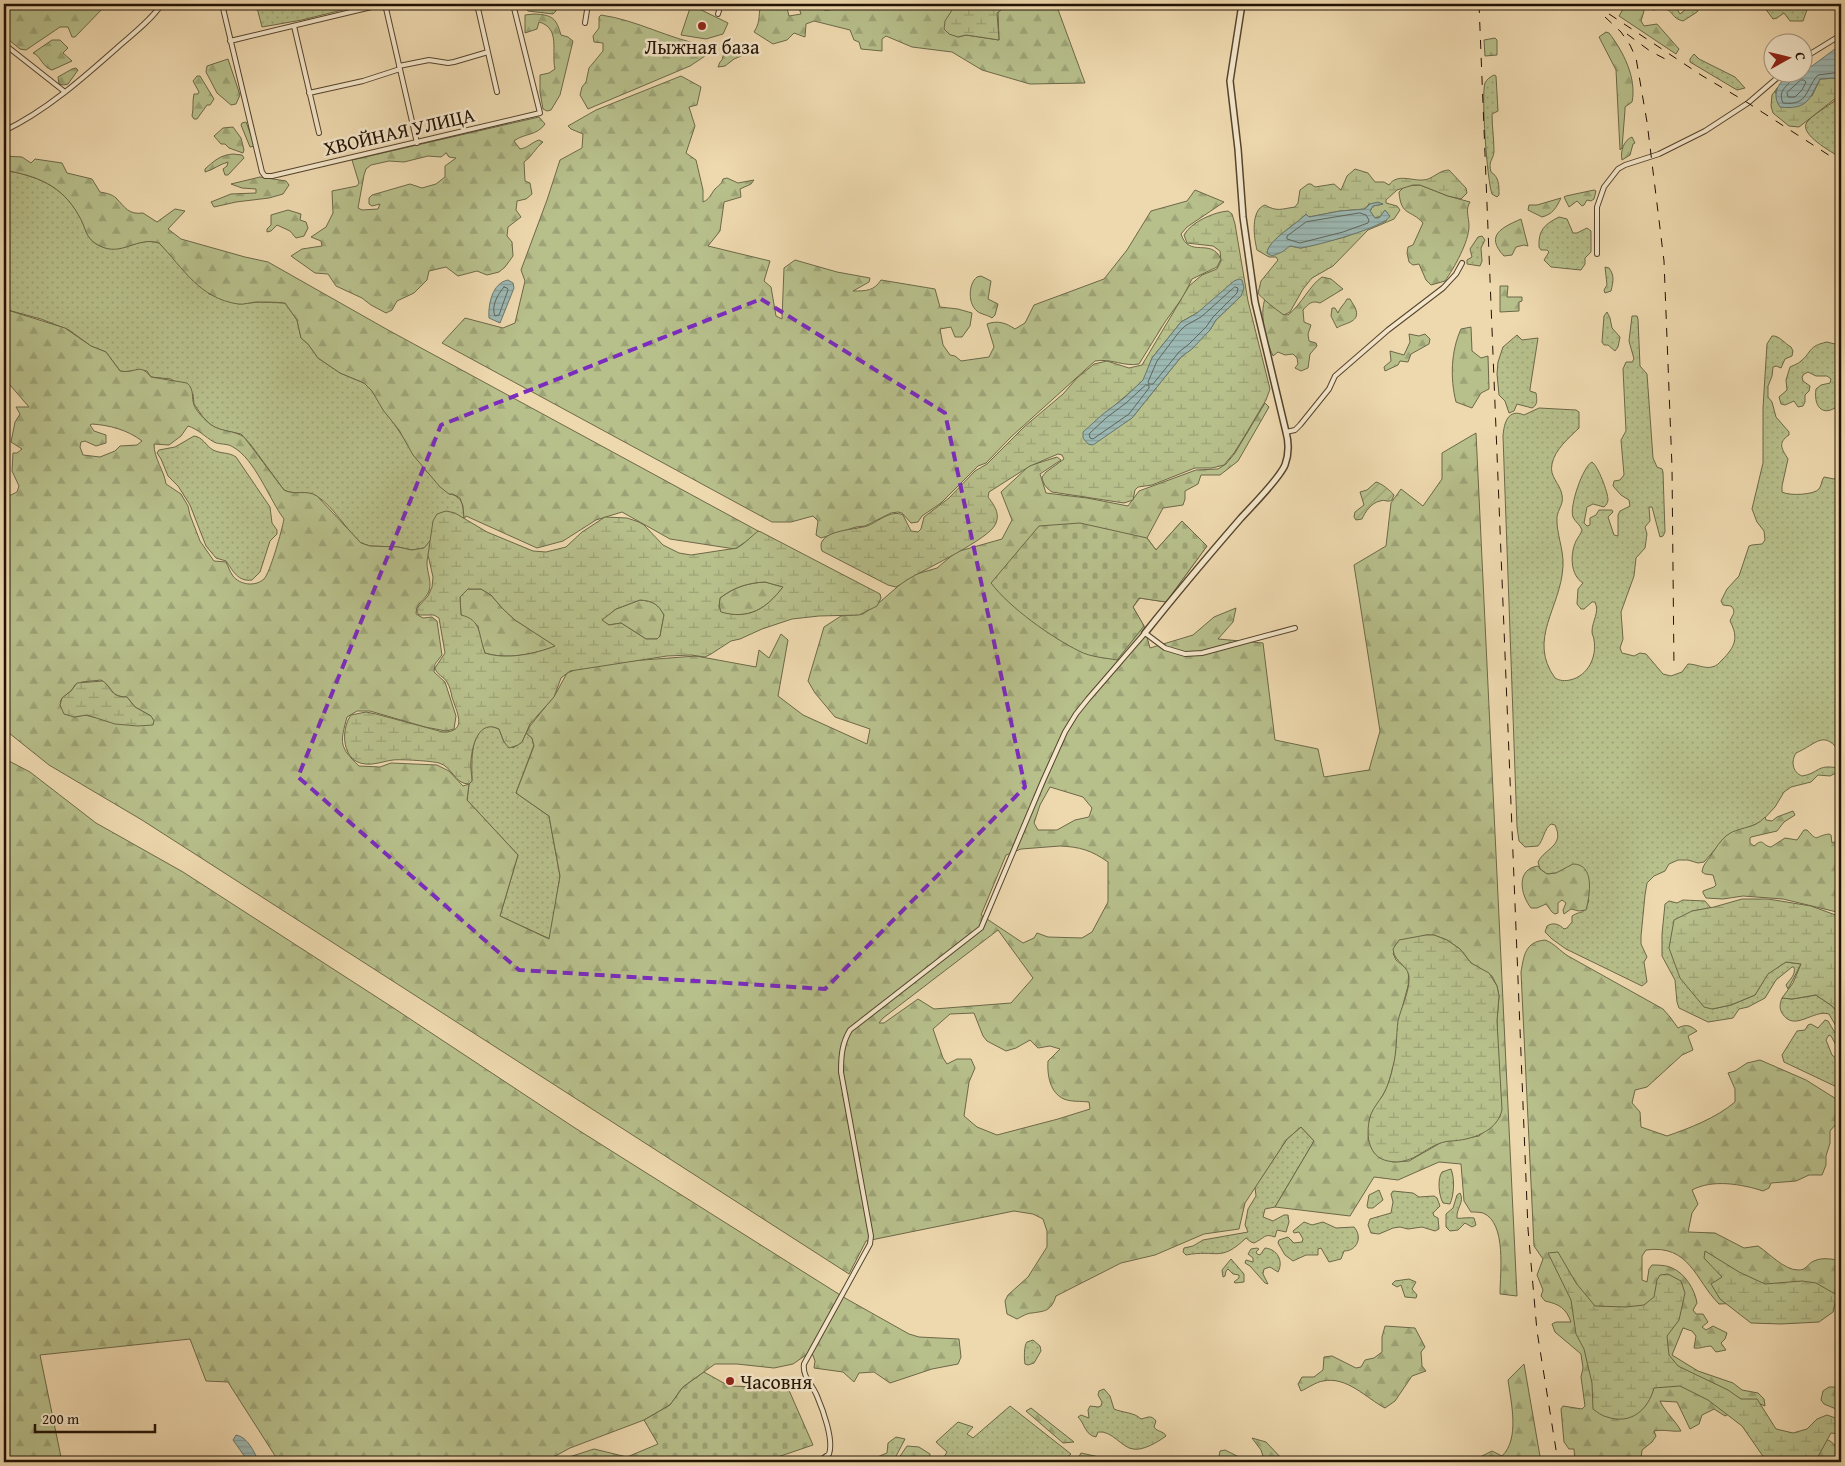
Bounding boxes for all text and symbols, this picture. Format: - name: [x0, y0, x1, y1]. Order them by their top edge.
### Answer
- marker: Лыжная база: [696, 20, 708, 32]
- place label: Лыжная база: [645, 32, 760, 61]
- north arrow: [1762, 32, 1812, 82]
- text: С: [1790, 51, 1811, 62]
- street label: ХВОЙНАЯ УЛИЦА: [321, 100, 477, 162]
- place label: Часовня: [740, 1367, 812, 1396]
- marker: Часовня: [724, 1375, 736, 1387]
- scale bar: [35, 1401, 155, 1433]
- text: 200 m: [42, 1408, 80, 1429]

